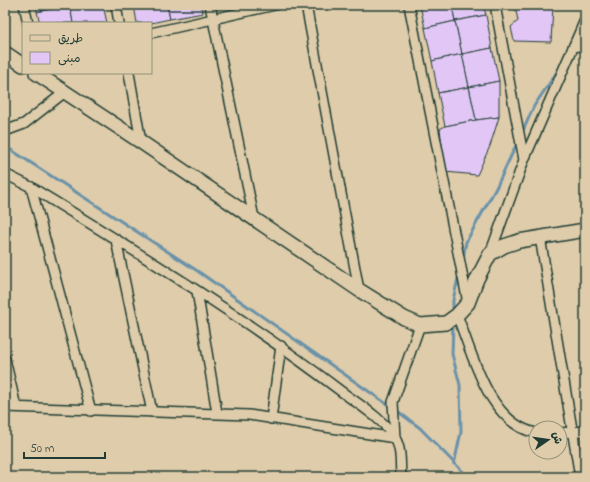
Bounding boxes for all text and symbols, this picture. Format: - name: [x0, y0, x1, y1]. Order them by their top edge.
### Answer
- legend: [22, 22, 152, 74]
- text: طريق: [58, 30, 83, 48]
- text: مبنى: [58, 50, 81, 68]
- north arrow: [528, 420, 568, 460]
- text: ش: [548, 430, 566, 446]
- scale bar: [24, 434, 105, 460]
- text: 50 m: [30, 440, 54, 458]

